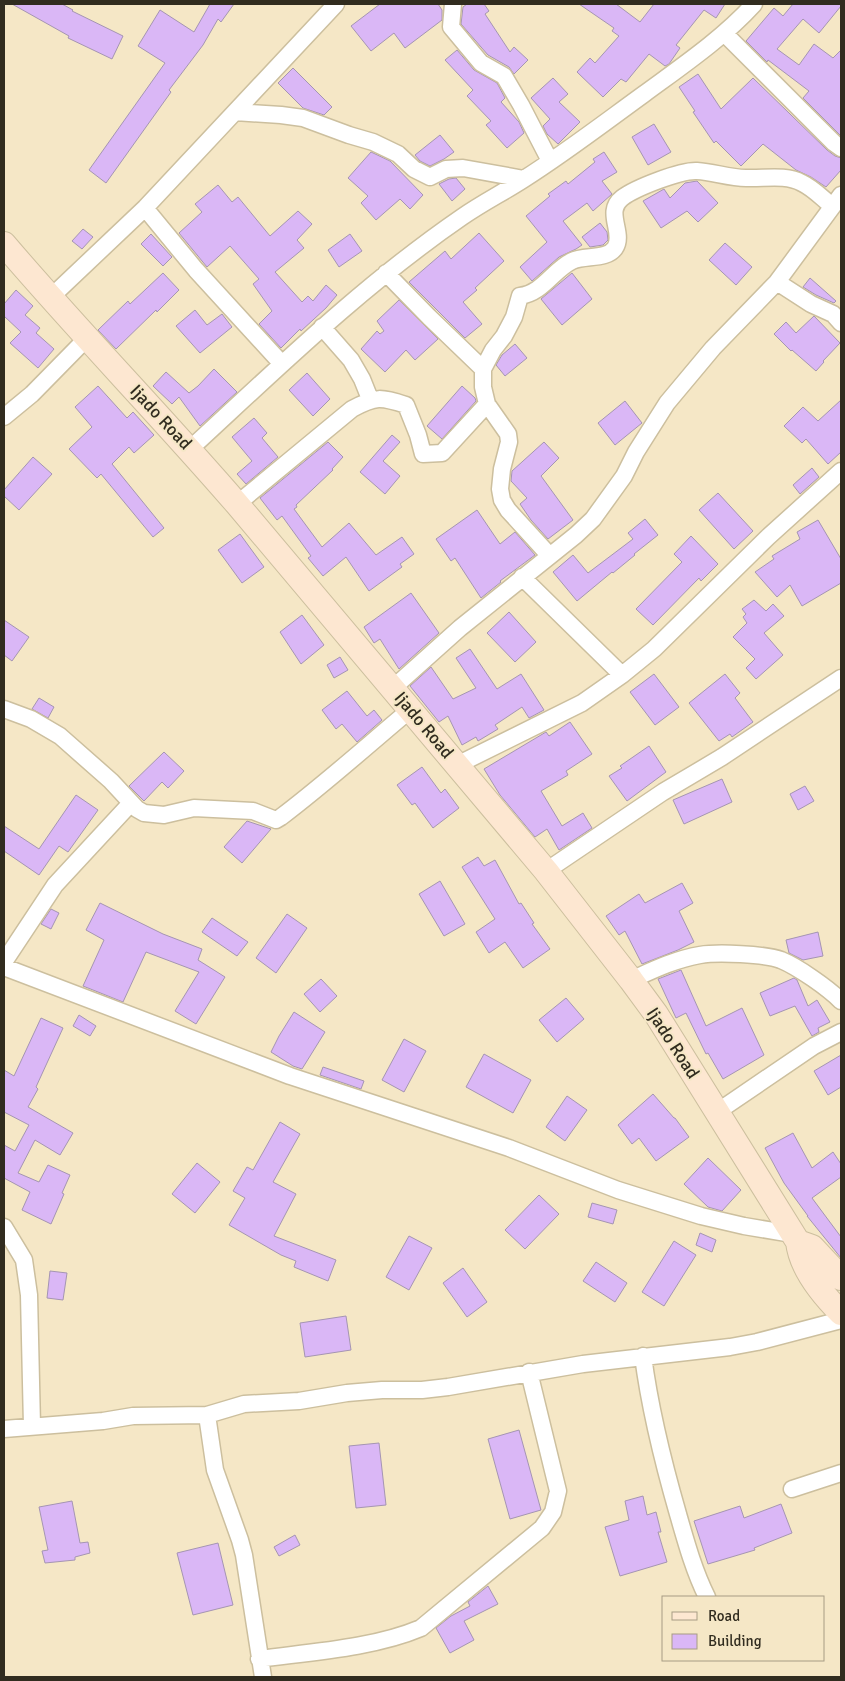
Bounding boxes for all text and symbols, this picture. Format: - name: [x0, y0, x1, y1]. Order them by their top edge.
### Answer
- street label: Ijado Road: [125, 380, 197, 454]
- street label: Ijado Road: [390, 687, 458, 763]
- street label: Ijado Road: [642, 1003, 704, 1083]
- legend: [662, 1596, 825, 1661]
- text: Road: [708, 1607, 740, 1625]
- text: Building: [708, 1632, 762, 1650]

